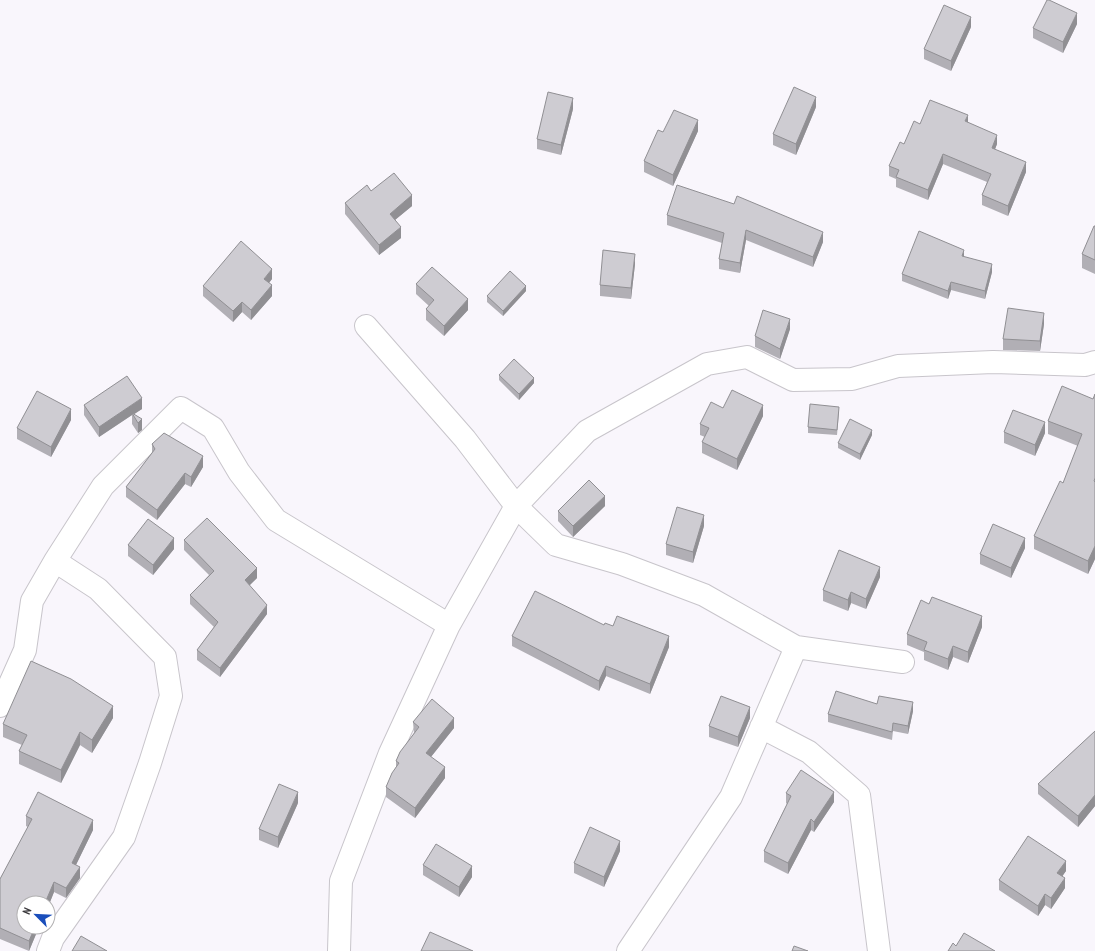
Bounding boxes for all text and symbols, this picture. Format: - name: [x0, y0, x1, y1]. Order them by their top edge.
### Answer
- north arrow: [16, 895, 56, 935]
- text: N: [19, 905, 34, 916]

